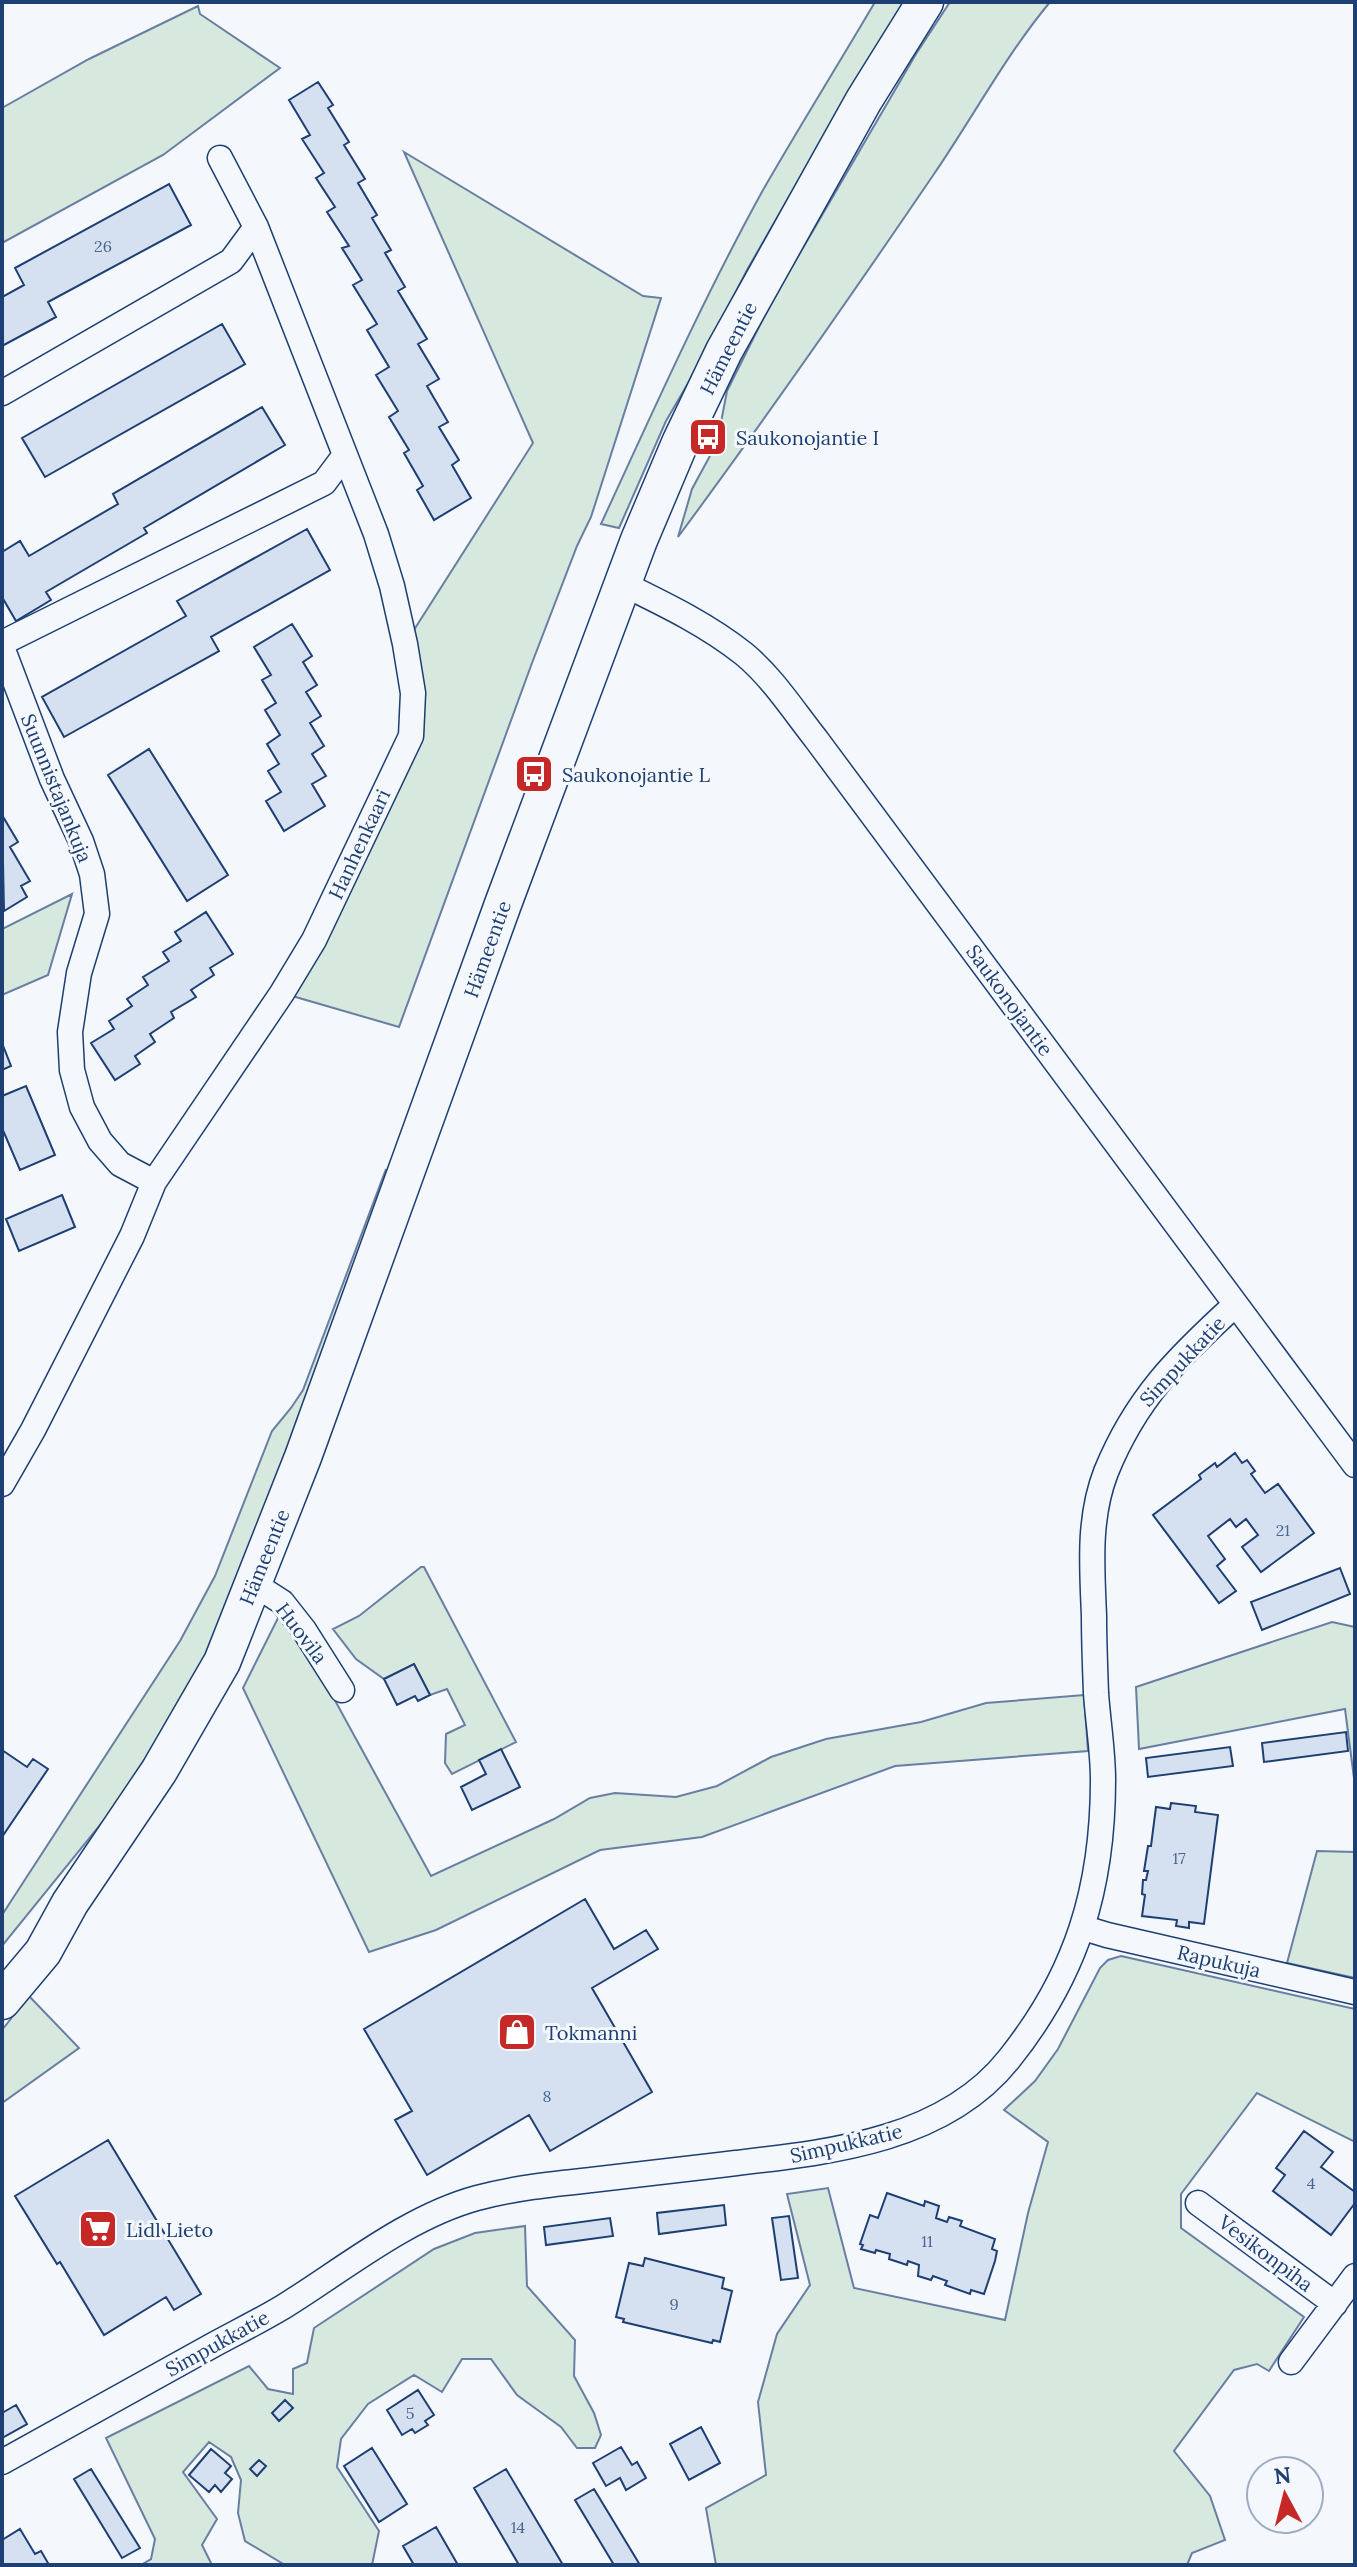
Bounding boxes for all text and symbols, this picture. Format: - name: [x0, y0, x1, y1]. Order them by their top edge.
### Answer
- house number: 26: [94, 236, 112, 256]
- street label: Hämeentie: [694, 297, 762, 399]
- bus stop icon: Saukonojantie I: [687, 416, 729, 458]
- place label: Saukonojantie I: [736, 425, 879, 450]
- street label: Suunnistajankuja: [16, 710, 98, 866]
- bus stop icon: Saukonojantie L: [513, 753, 555, 795]
- place label: Saukonojantie L: [562, 762, 711, 787]
- street label: Hanhenkaari: [323, 785, 395, 903]
- street label: Hämeentie: [458, 897, 516, 1001]
- street label: Saukonojantie: [961, 940, 1059, 1061]
- street label: Simpukkatie: [1134, 1311, 1230, 1411]
- street label: Hämeentie: [233, 1505, 295, 1609]
- house number: 21: [1276, 1520, 1290, 1540]
- street label: Huovila: [271, 1597, 333, 1669]
- house number: 17: [1172, 1848, 1186, 1868]
- street label: Rapukuja: [1175, 1939, 1263, 1983]
- shop icon: Tokmanni: [496, 2011, 538, 2053]
- place label: Tokmanni: [545, 2020, 637, 2045]
- house number: 8: [543, 2086, 552, 2106]
- street label: Simpukkatie: [787, 2118, 905, 2168]
- house number: 4: [1307, 2173, 1316, 2193]
- supermarket icon: Lidl Lieto: [77, 2208, 119, 2250]
- street label: Vesikonpiha: [1213, 2209, 1318, 2297]
- place label: Lidl Lieto: [126, 2217, 213, 2242]
- house number: 11: [921, 2231, 933, 2251]
- house number: 9: [669, 2294, 679, 2314]
- street label: Simpukkatie: [161, 2304, 273, 2382]
- house number: 5: [406, 2403, 414, 2423]
- north arrow: [1245, 2455, 1325, 2535]
- text: N: [1272, 2460, 1293, 2490]
- house number: 14: [511, 2517, 526, 2537]

